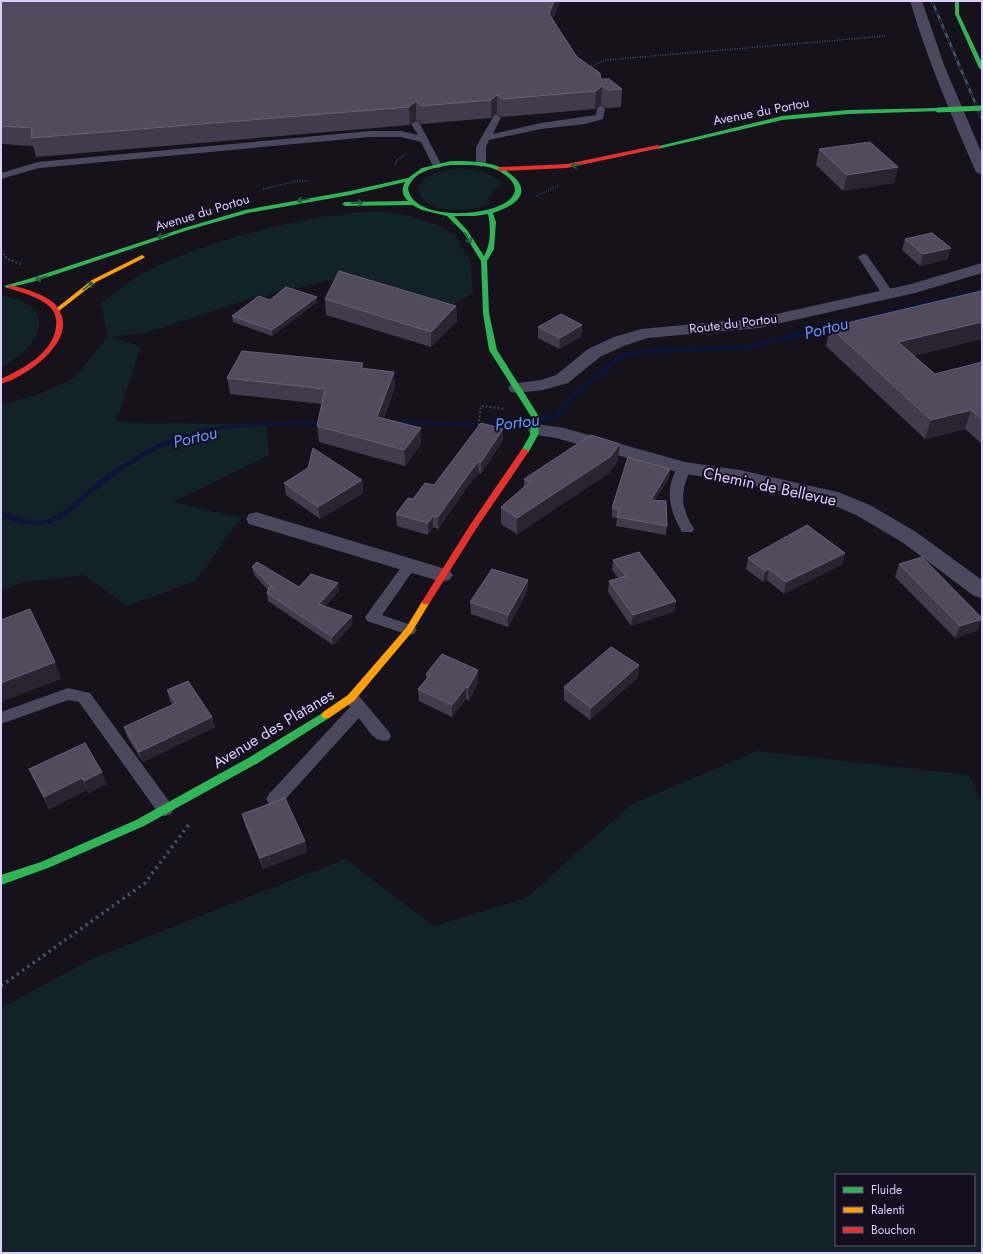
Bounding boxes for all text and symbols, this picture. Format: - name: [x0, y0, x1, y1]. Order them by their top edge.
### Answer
- street label: Avenue du Portou: [711, 93, 811, 130]
- one-way arrow: [571, 162, 584, 170]
- street label: Avenue du Portou: [153, 189, 252, 236]
- one-way arrow: [297, 197, 310, 205]
- one-way arrow: [350, 199, 363, 207]
- one-way arrow: [465, 232, 472, 244]
- one-way arrow: [158, 233, 170, 241]
- one-way arrow: [35, 275, 48, 282]
- one-way arrow: [82, 281, 93, 290]
- street label: Route du Portou: [688, 309, 778, 338]
- water label: Portou: [801, 311, 851, 345]
- water label: Portou: [493, 407, 541, 437]
- water label: Portou: [170, 420, 220, 454]
- street label: Chemin de Bellevue: [701, 461, 839, 512]
- street label: Avenue des Platanes: [208, 683, 338, 774]
- legend: [835, 1174, 975, 1246]
- text: Fluide: [871, 1181, 902, 1199]
- text: Ralenti: [871, 1201, 905, 1219]
- text: Bouchon: [871, 1221, 915, 1239]

